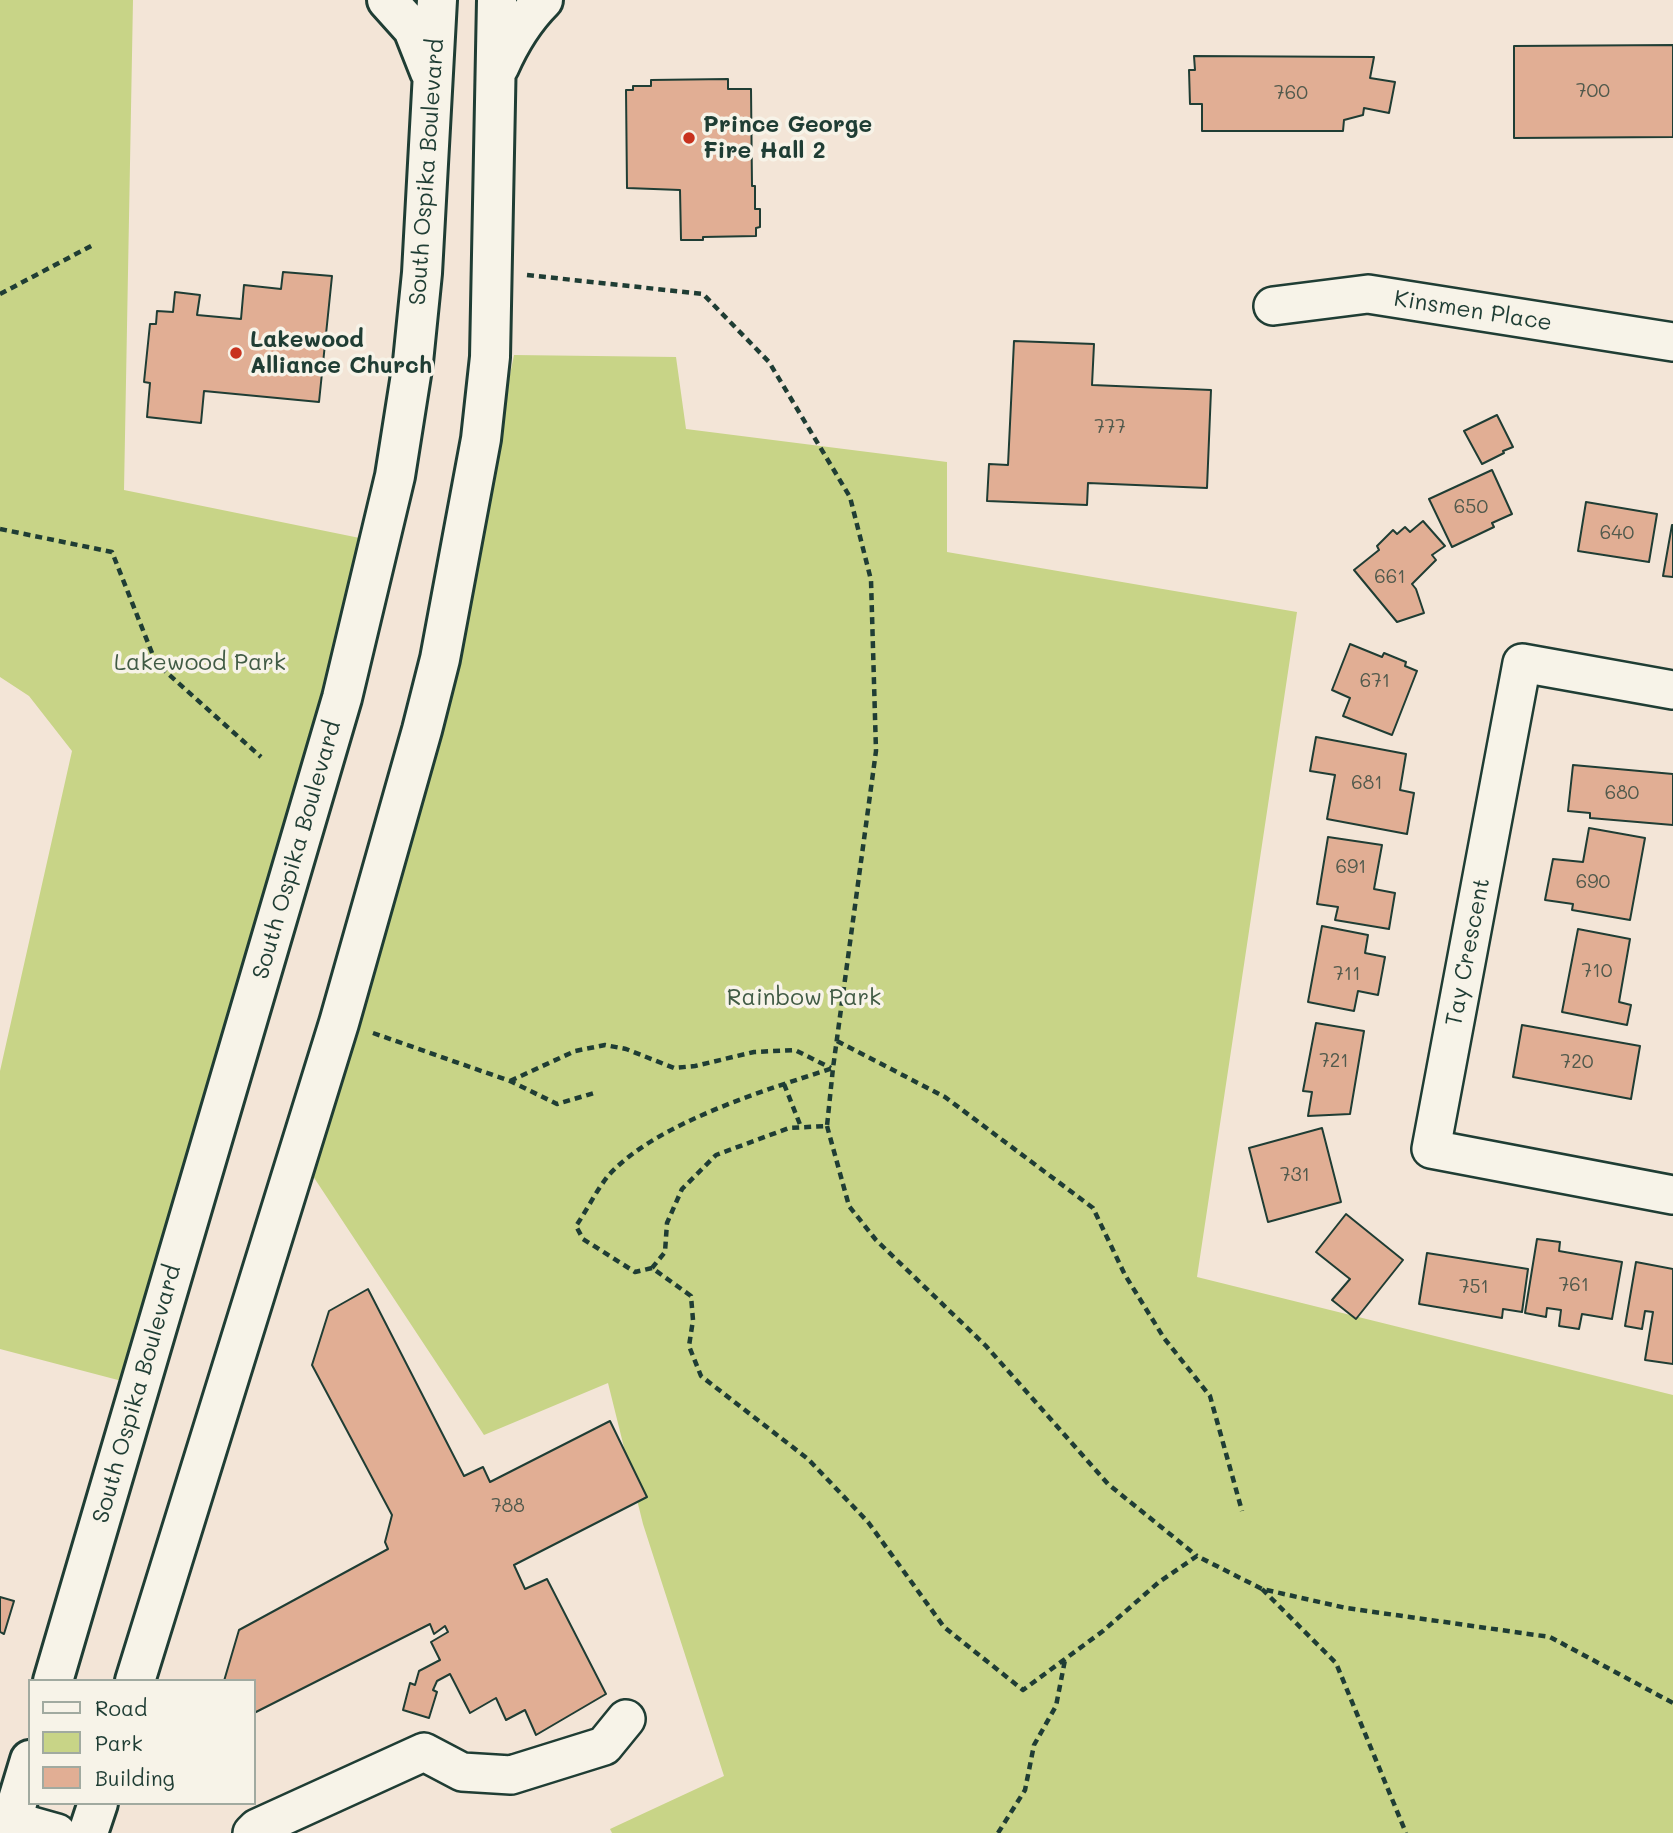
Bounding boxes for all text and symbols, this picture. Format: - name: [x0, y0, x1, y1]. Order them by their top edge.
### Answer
- street label: South Ospika Boulevard: [404, 38, 450, 306]
- house number: 700: [1576, 80, 1610, 102]
- house number: 760: [1274, 82, 1308, 104]
- place label: Prince George Fire Hall 2: [703, 111, 872, 165]
- marker: Prince George Fire Hall 2: [681, 130, 697, 146]
- street label: Kinsmen Place: [1392, 285, 1554, 337]
- place label: Lakewood Alliance Church: [250, 326, 432, 380]
- marker: Lakewood Alliance Church: [228, 345, 244, 361]
- house number: 777: [1094, 416, 1126, 438]
- house number: 650: [1454, 496, 1488, 518]
- house number: 640: [1600, 522, 1634, 544]
- house number: 661: [1374, 566, 1406, 588]
- park label: Lakewood Park: [114, 649, 286, 677]
- house number: 671: [1360, 670, 1390, 692]
- street label: South Ospika Boulevard: [247, 718, 347, 982]
- house number: 681: [1351, 772, 1383, 794]
- house number: 680: [1605, 782, 1639, 804]
- house number: 691: [1335, 856, 1367, 878]
- house number: 690: [1576, 871, 1610, 893]
- street label: Tay Crescent: [1440, 875, 1496, 1029]
- house number: 710: [1582, 960, 1612, 982]
- house number: 711: [1333, 963, 1361, 985]
- park label: Rainbow Park: [727, 984, 881, 1012]
- house number: 721: [1319, 1050, 1349, 1072]
- house number: 720: [1561, 1051, 1593, 1073]
- house number: 731: [1280, 1164, 1310, 1186]
- street label: South Ospika Boulevard: [87, 1262, 187, 1526]
- house number: 761: [1559, 1274, 1589, 1296]
- house number: 751: [1459, 1276, 1489, 1298]
- house number: 788: [491, 1495, 525, 1517]
- legend: [28, 1679, 256, 1805]
- text: Road: [95, 1694, 147, 1721]
- text: Park: [95, 1729, 143, 1756]
- text: Building: [95, 1764, 175, 1791]

